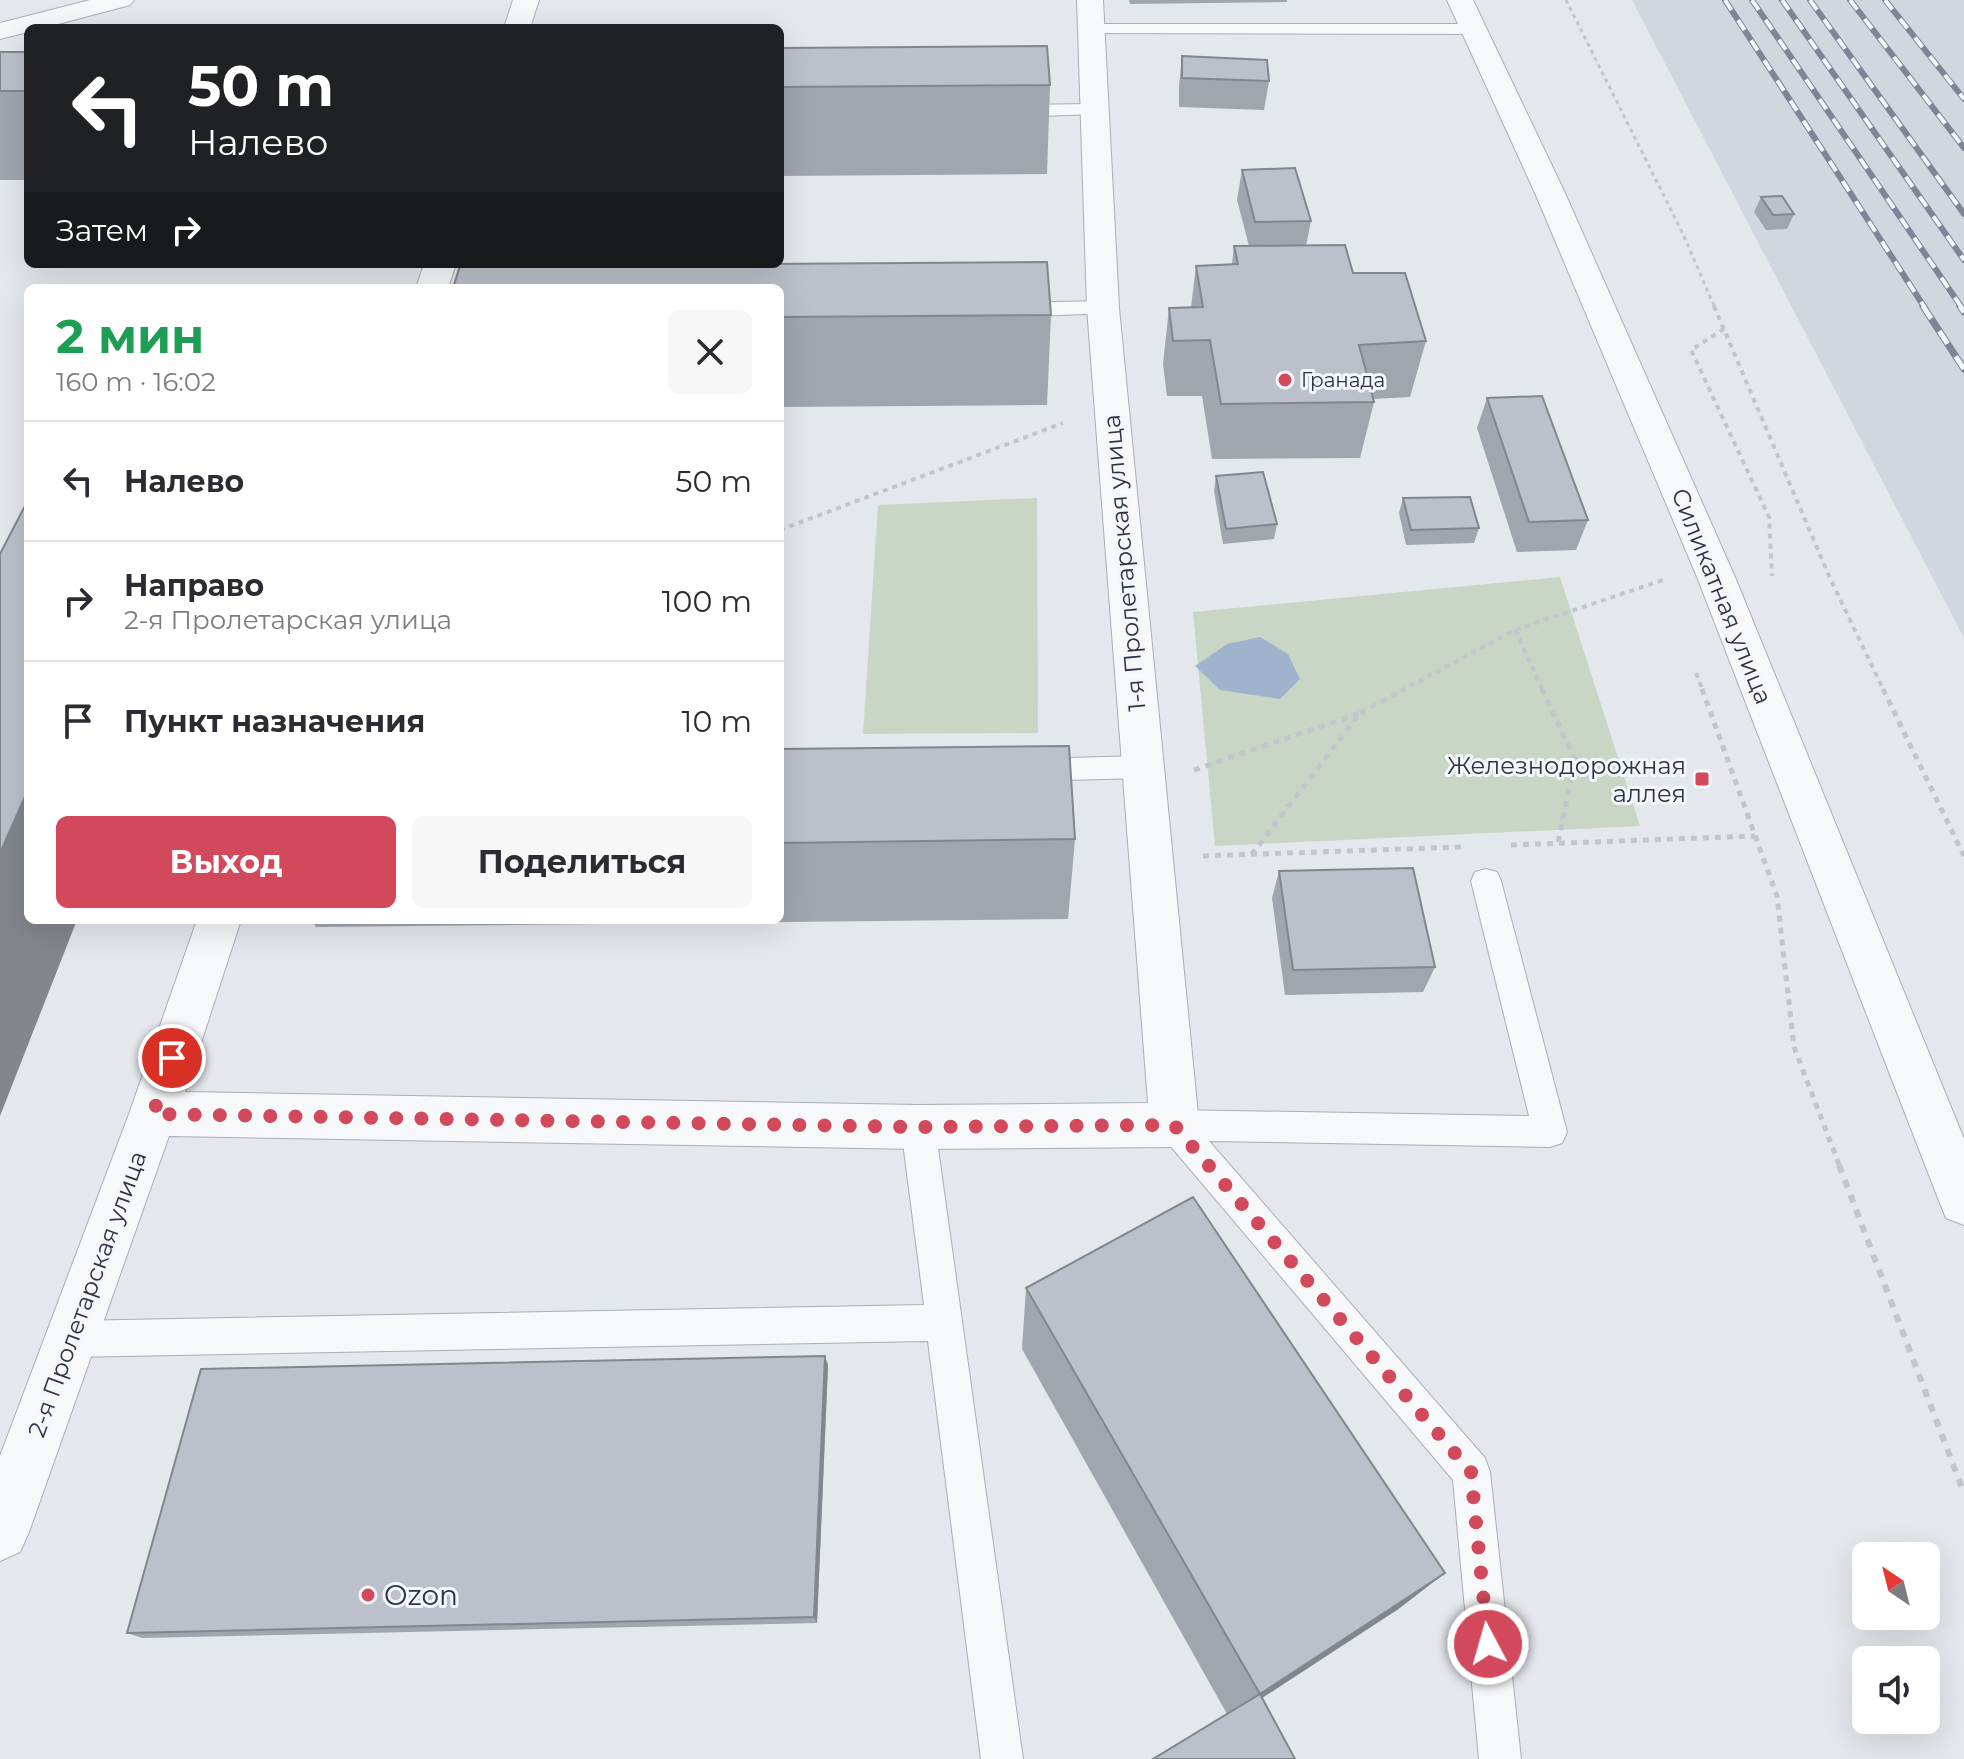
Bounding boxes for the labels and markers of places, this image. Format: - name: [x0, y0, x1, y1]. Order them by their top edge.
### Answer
- place label: Гранада: [1301, 368, 1385, 392]
- marker: Гранада: [1276, 371, 1294, 389]
- place label: Железнодорожная аллея: [1447, 751, 1686, 808]
- marker: Железнодорожная аллея: [1693, 770, 1711, 788]
- pin: [138, 1024, 206, 1092]
- place label: Ozon: [384, 1578, 458, 1612]
- marker: Ozon: [359, 1586, 377, 1604]

